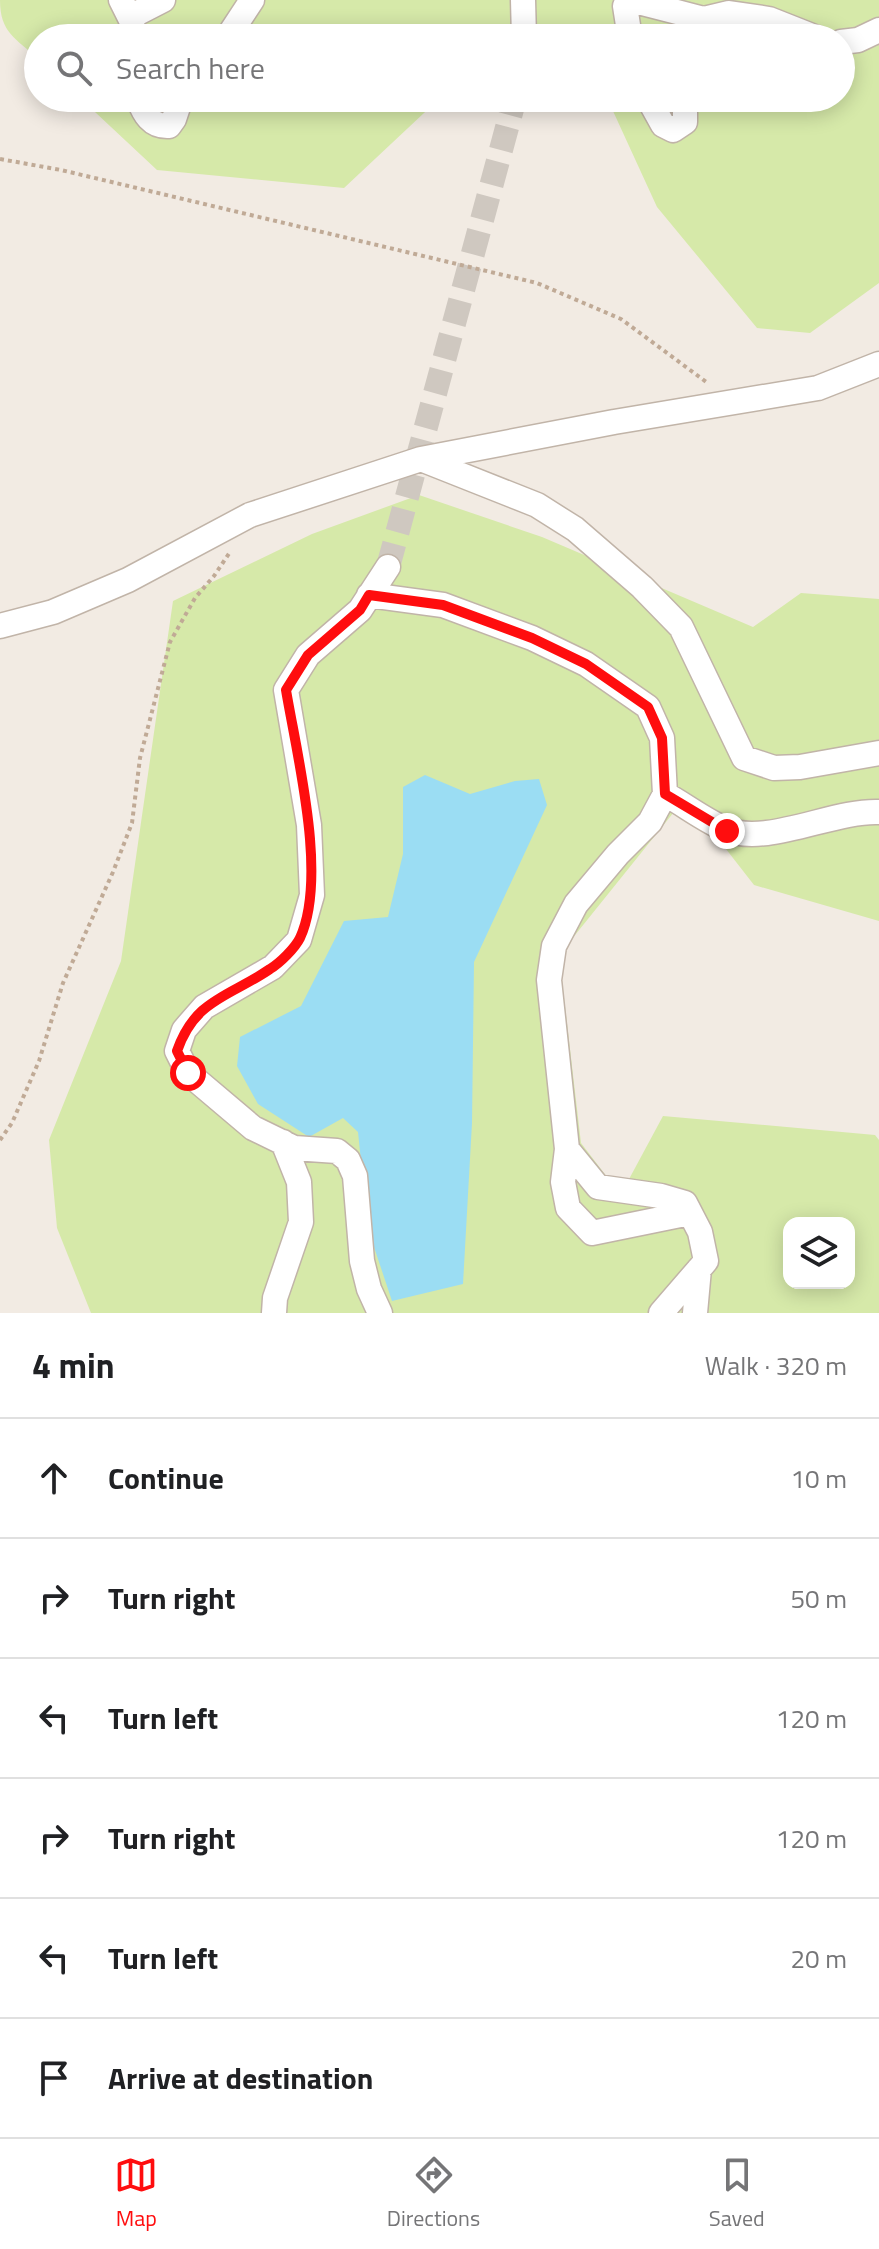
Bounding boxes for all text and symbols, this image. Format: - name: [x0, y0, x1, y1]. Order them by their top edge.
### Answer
- search box: [24, 24, 855, 112]
- text: Search here: [116, 45, 265, 91]
- icon: search: [52, 46, 96, 90]
- route end: [709, 813, 745, 849]
- route start: [170, 1055, 206, 1091]
- map controls: [783, 1217, 855, 1289]
- button: layers: [783, 1217, 855, 1289]
- text: 4 min: [32, 1339, 115, 1391]
- text: Walk · 320 m: [705, 1346, 847, 1385]
- text: Continue: [108, 1455, 224, 1501]
- icon: ahead: [32, 1456, 76, 1500]
- text: 10 m: [790, 1459, 847, 1498]
- text: Turn right: [108, 1575, 236, 1621]
- icon: right: [32, 1576, 76, 1620]
- text: 50 m: [790, 1579, 847, 1618]
- text: Turn left: [108, 1695, 218, 1741]
- icon: left: [32, 1696, 76, 1740]
- text: 120 m: [776, 1699, 847, 1738]
- text: Turn right: [108, 1815, 236, 1861]
- icon: right: [32, 1816, 76, 1860]
- text: 120 m: [776, 1819, 847, 1858]
- text: Turn left: [108, 1935, 218, 1981]
- icon: left: [32, 1936, 76, 1980]
- text: 20 m: [790, 1939, 847, 1978]
- text: Arrive at destination: [108, 2055, 373, 2101]
- icon: arrive: [32, 2056, 76, 2100]
- tab: Map: [114, 2153, 158, 2235]
- tab: Directions: [387, 2153, 480, 2235]
- tab: Saved: [709, 2153, 765, 2235]

